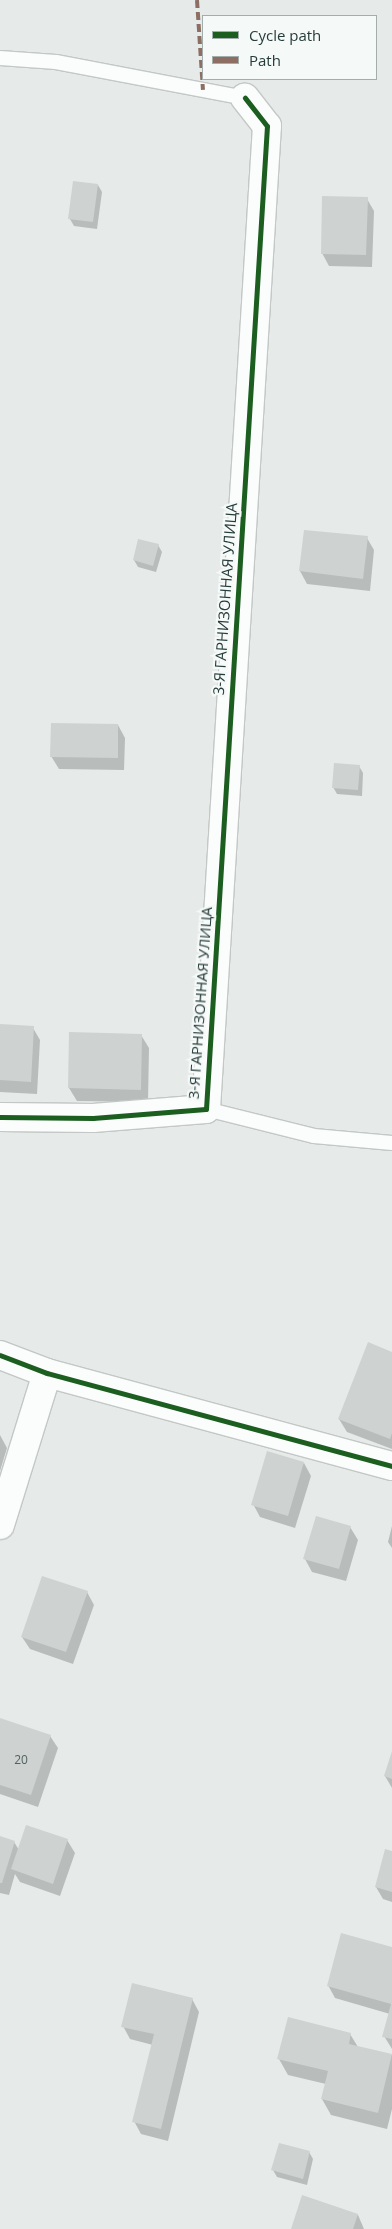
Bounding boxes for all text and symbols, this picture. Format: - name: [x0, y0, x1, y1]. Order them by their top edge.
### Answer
- legend: [202, 15, 377, 80]
- text: Cycle path: [249, 25, 321, 45]
- text: Path: [249, 50, 281, 70]
- street label: 3-Я ГАРНИЗОННАЯ УЛИЦА: [209, 502, 241, 696]
- street label: 3-Я ГАРНИЗОННАЯ УЛИЦА: [184, 906, 216, 1100]
- house number: 20: [14, 1753, 28, 1767]

